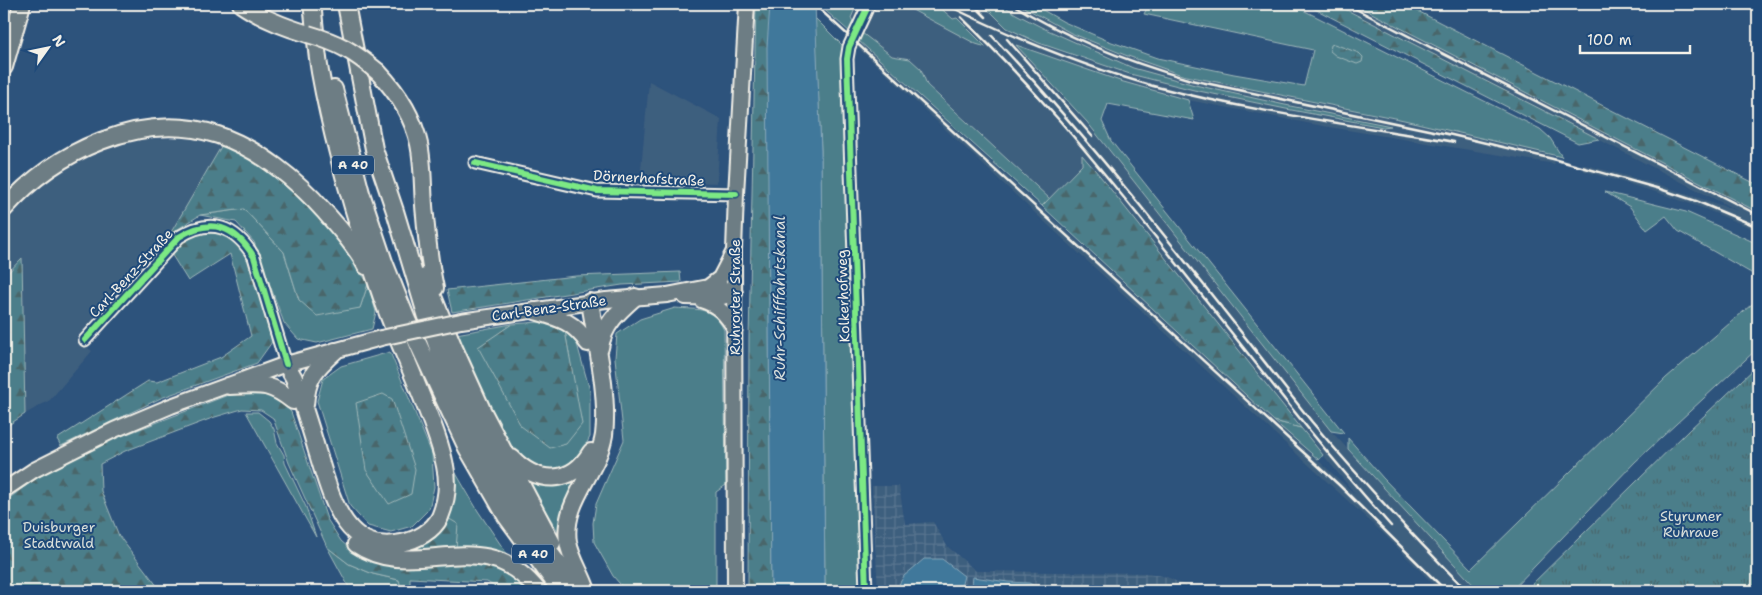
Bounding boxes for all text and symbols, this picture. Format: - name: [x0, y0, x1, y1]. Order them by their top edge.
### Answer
- north arrow: [22, 22, 72, 72]
- scale bar: [1580, 22, 1690, 54]
- text: 100 m: [1587, 30, 1632, 50]
- text: N: [48, 31, 69, 50]
- road number: A 40: [332, 156, 374, 174]
- street label: Dörnerhofstraße: [593, 166, 705, 190]
- water label: Ruhr-Schifffahrtskanal: [770, 215, 790, 380]
- street label: Carl-Benz-Straße: [85, 225, 177, 321]
- street label: Ruhrorter Straße: [726, 239, 744, 355]
- street label: Kolkerhofweg: [832, 249, 854, 343]
- street label: Carl-Benz-Straße: [491, 291, 607, 325]
- park label: Styrumer Ruhraue: [1660, 507, 1722, 541]
- park label: Duisburger Stadtwald: [23, 518, 96, 552]
- road number: A 40: [512, 544, 554, 564]

